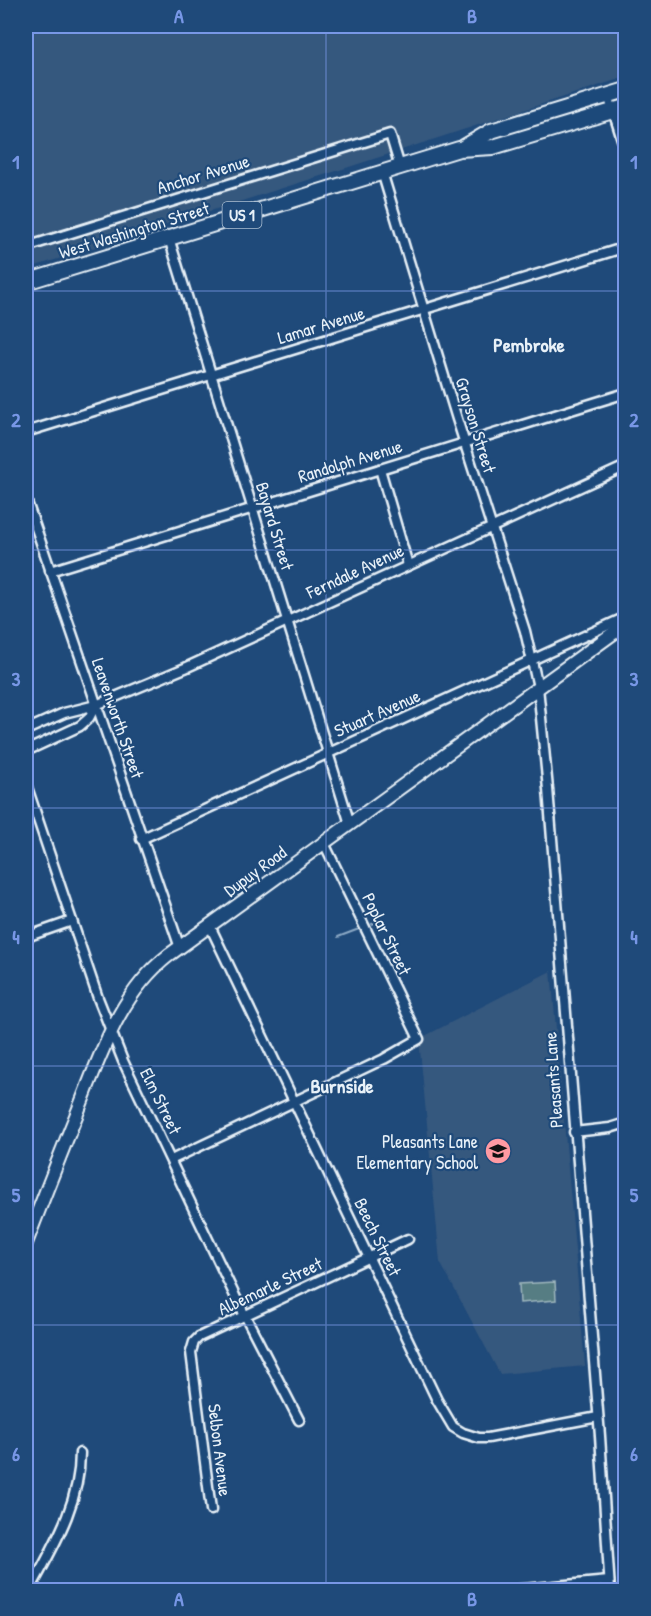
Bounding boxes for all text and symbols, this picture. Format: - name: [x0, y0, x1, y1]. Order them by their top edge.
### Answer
- text: A: [174, 2, 184, 29]
- text: B: [467, 2, 477, 29]
- text: 1: [12, 148, 20, 175]
- street label: Anchor Avenue: [154, 148, 252, 200]
- text: 1: [630, 148, 638, 175]
- street label: West Washington Street: [56, 195, 213, 265]
- road number: US 1: [222, 202, 262, 228]
- street label: Lamar Avenue: [274, 300, 368, 350]
- district label: Pembroke: [493, 331, 565, 358]
- street label: Grayson Street: [450, 374, 503, 477]
- text: 2: [11, 406, 21, 433]
- text: 2: [629, 406, 639, 433]
- street label: Randolph Avenue: [295, 433, 405, 489]
- street label: Bayard Street: [250, 479, 300, 574]
- street label: Ferndale Avenue: [301, 538, 408, 605]
- street label: Leavenworth Street: [86, 654, 151, 782]
- text: 3: [12, 665, 21, 692]
- text: 3: [630, 665, 639, 692]
- street label: Stuart Avenue: [330, 683, 424, 743]
- street label: Dupuy Road: [219, 840, 291, 902]
- street label: Poplar Street: [356, 889, 418, 980]
- text: 4: [12, 923, 20, 950]
- text: 4: [630, 923, 638, 950]
- street label: Pleasants Lane: [537, 1031, 569, 1129]
- street label: Elm Street: [134, 1064, 188, 1139]
- district label: Burnside: [311, 1072, 373, 1099]
- place label: Pleasants Lane Elementary School: [357, 1129, 478, 1175]
- school or university icon: Pleasants Lane Elementary School: [483, 1136, 513, 1166]
- text: 5: [12, 1181, 21, 1208]
- text: 5: [630, 1181, 639, 1208]
- street label: Beech Street: [348, 1194, 408, 1281]
- street label: Albemarle Street: [214, 1251, 327, 1321]
- street label: Selbon Avenue: [202, 1402, 238, 1498]
- text: 6: [12, 1440, 20, 1467]
- text: 6: [630, 1440, 638, 1467]
- text: A: [174, 1585, 184, 1612]
- text: B: [467, 1585, 477, 1612]

